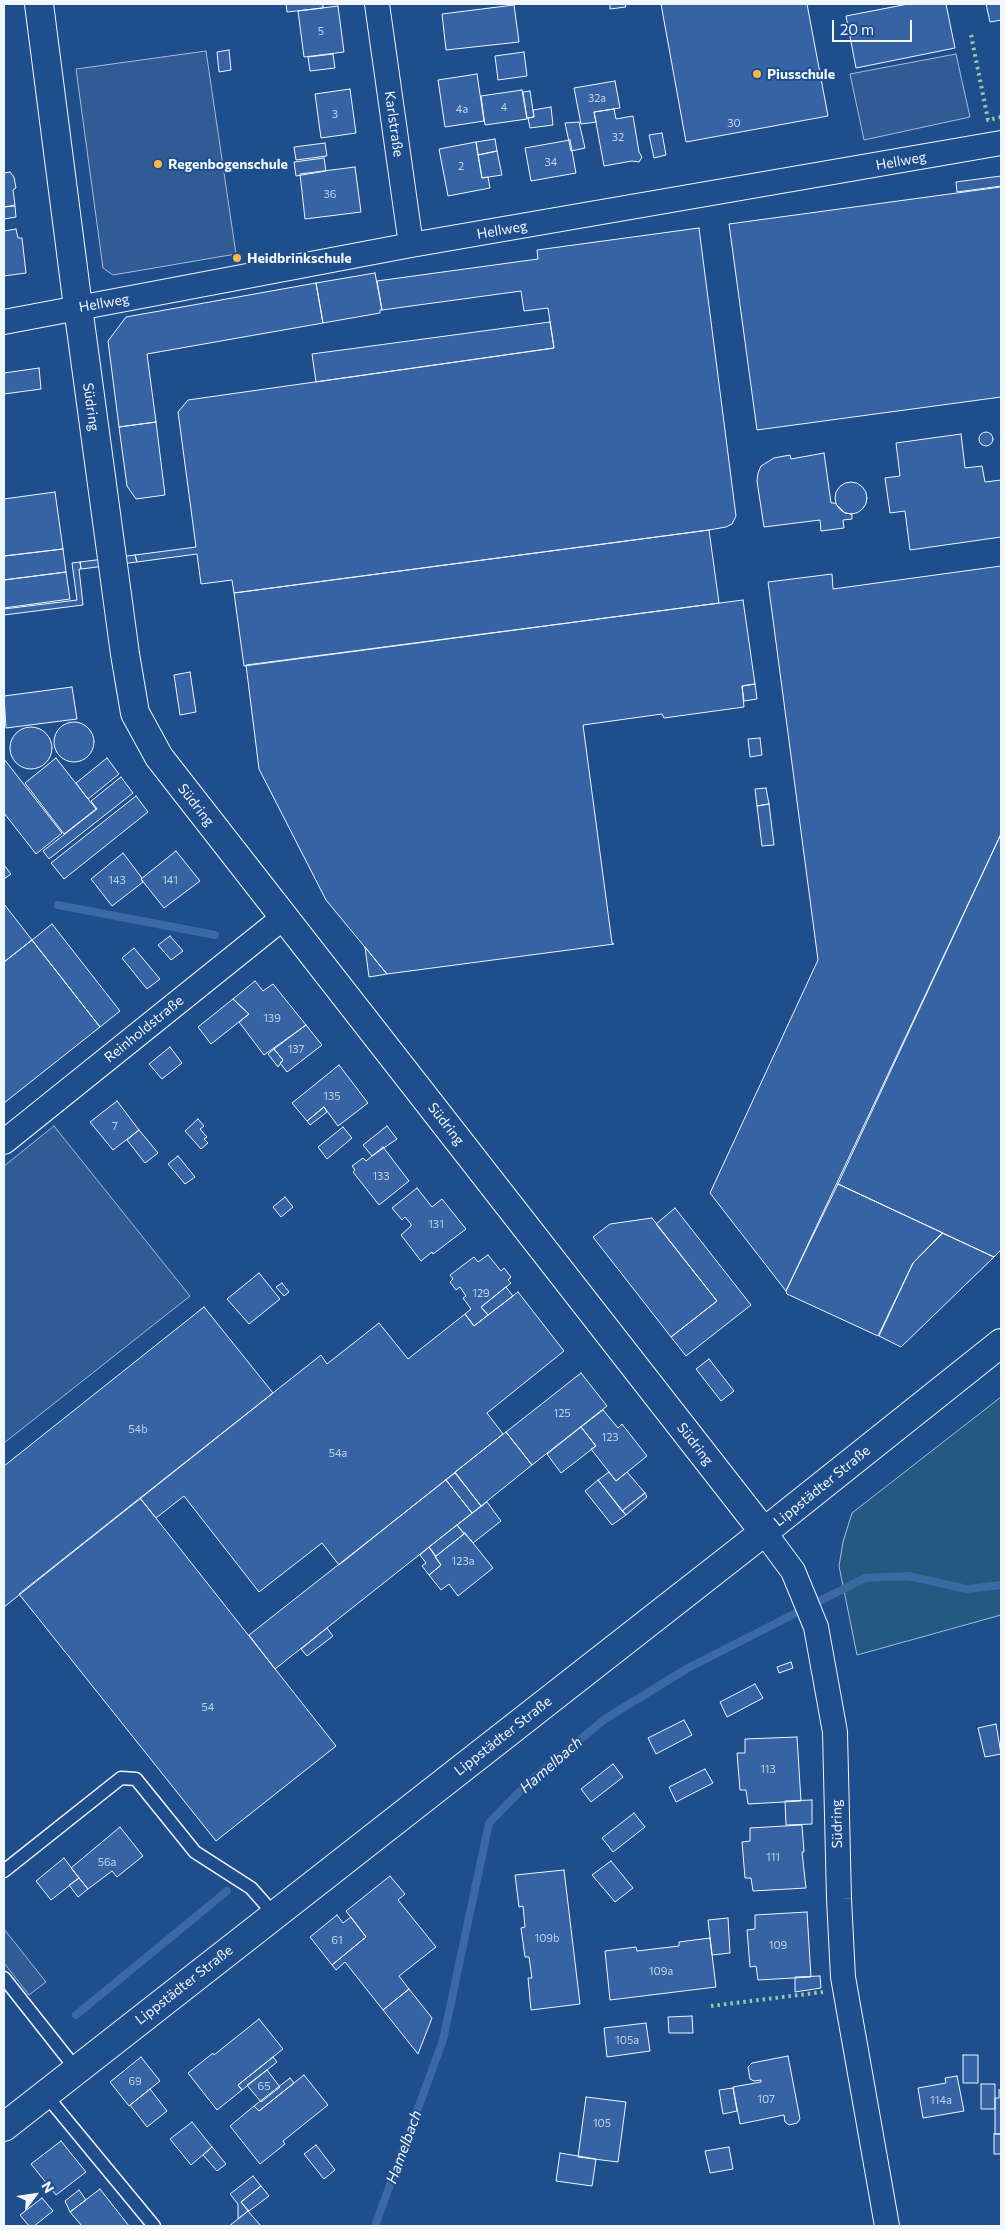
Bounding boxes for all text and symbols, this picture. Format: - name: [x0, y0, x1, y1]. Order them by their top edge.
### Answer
- scale bar: [835, 10, 915, 42]
- text: 20 m: [840, 20, 874, 38]
- house number: 5: [318, 24, 324, 38]
- place label: Piusschule: [767, 66, 835, 82]
- marker: Piusschule: [751, 68, 763, 80]
- street label: Karlstraße: [381, 90, 407, 158]
- house number: 32a: [588, 91, 606, 105]
- house number: 4: [501, 100, 507, 114]
- house number: 4a: [456, 102, 468, 116]
- house number: 3: [332, 107, 338, 121]
- house number: 30: [727, 116, 741, 130]
- house number: 32: [612, 130, 624, 144]
- street label: Hellweg: [874, 148, 928, 174]
- house number: 34: [545, 155, 557, 169]
- place label: Regenbogenschule: [168, 156, 288, 172]
- marker: Regenbogenschule: [152, 158, 164, 170]
- house number: 2: [458, 159, 464, 173]
- house number: 36: [324, 187, 336, 201]
- street label: Hellweg: [475, 217, 529, 243]
- place label: Heidbrinkschule: [247, 250, 352, 266]
- marker: Heidbrinkschule: [231, 252, 243, 264]
- street label: Hellweg: [77, 290, 131, 316]
- street label: Südring: [79, 382, 103, 432]
- street label: Südring: [174, 781, 218, 829]
- house number: 143: [108, 873, 126, 887]
- house number: 141: [162, 873, 178, 887]
- street label: Reinholdstraße: [101, 992, 187, 1066]
- house number: 139: [263, 1011, 281, 1025]
- house number: 137: [288, 1042, 304, 1056]
- house number: 135: [323, 1089, 341, 1103]
- street label: Südring: [424, 1100, 468, 1148]
- house number: 7: [112, 1119, 118, 1133]
- house number: 133: [372, 1169, 390, 1183]
- house number: 131: [428, 1217, 444, 1231]
- house number: 129: [472, 1286, 490, 1300]
- house number: 125: [553, 1406, 571, 1420]
- street label: Südring: [673, 1420, 717, 1468]
- house number: 54b: [128, 1422, 148, 1436]
- house number: 123: [601, 1430, 619, 1444]
- street label: Lippstädter Straße: [770, 1442, 874, 1530]
- house number: 54a: [329, 1446, 347, 1460]
- house number: 123a: [452, 1554, 474, 1568]
- street label: Lippstädter Straße: [451, 1693, 555, 1779]
- house number: 54: [202, 1700, 214, 1714]
- water label: Hamelbach: [516, 1733, 586, 1797]
- house number: 113: [760, 1762, 776, 1776]
- street label: Südring: [828, 1799, 846, 1849]
- house number: 111: [766, 1850, 780, 1864]
- house number: 56a: [98, 1855, 116, 1869]
- house number: 109b: [534, 1931, 560, 1945]
- house number: 61: [331, 1933, 343, 1947]
- house number: 109: [769, 1938, 787, 1952]
- street label: Lippstädter Straße: [132, 1942, 236, 2028]
- house number: 109a: [649, 1964, 673, 1978]
- house number: 105a: [615, 2033, 639, 2047]
- house number: 69: [128, 2074, 142, 2088]
- house number: 65: [258, 2079, 270, 2093]
- house number: 107: [757, 2092, 775, 2106]
- house number: 114a: [930, 2093, 952, 2107]
- water label: Hamelbach: [382, 2108, 426, 2186]
- house number: 105: [593, 2116, 611, 2130]
- north arrow: [10, 2170, 60, 2220]
- text: N: [38, 2178, 58, 2196]

